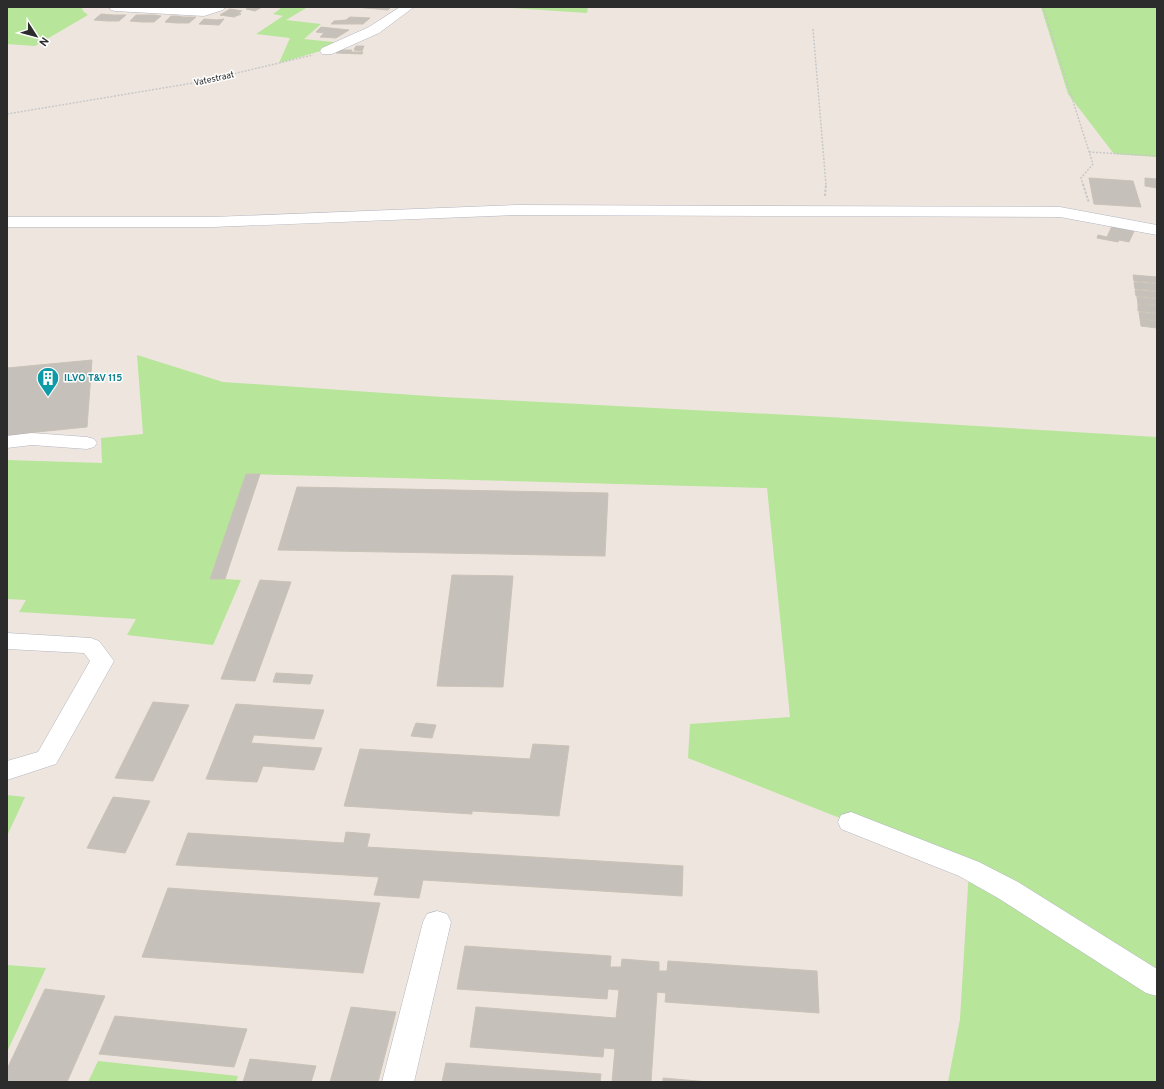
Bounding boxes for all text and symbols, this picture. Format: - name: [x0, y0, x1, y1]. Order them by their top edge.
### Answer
- north arrow: [16, 16, 56, 56]
- text: N: [35, 34, 51, 49]
- street label: Vatestraat: [193, 69, 235, 89]
- building icon: ILVO T&V 115: [35, 365, 61, 398]
- place label: ILVO T&V 115: [64, 372, 122, 385]

